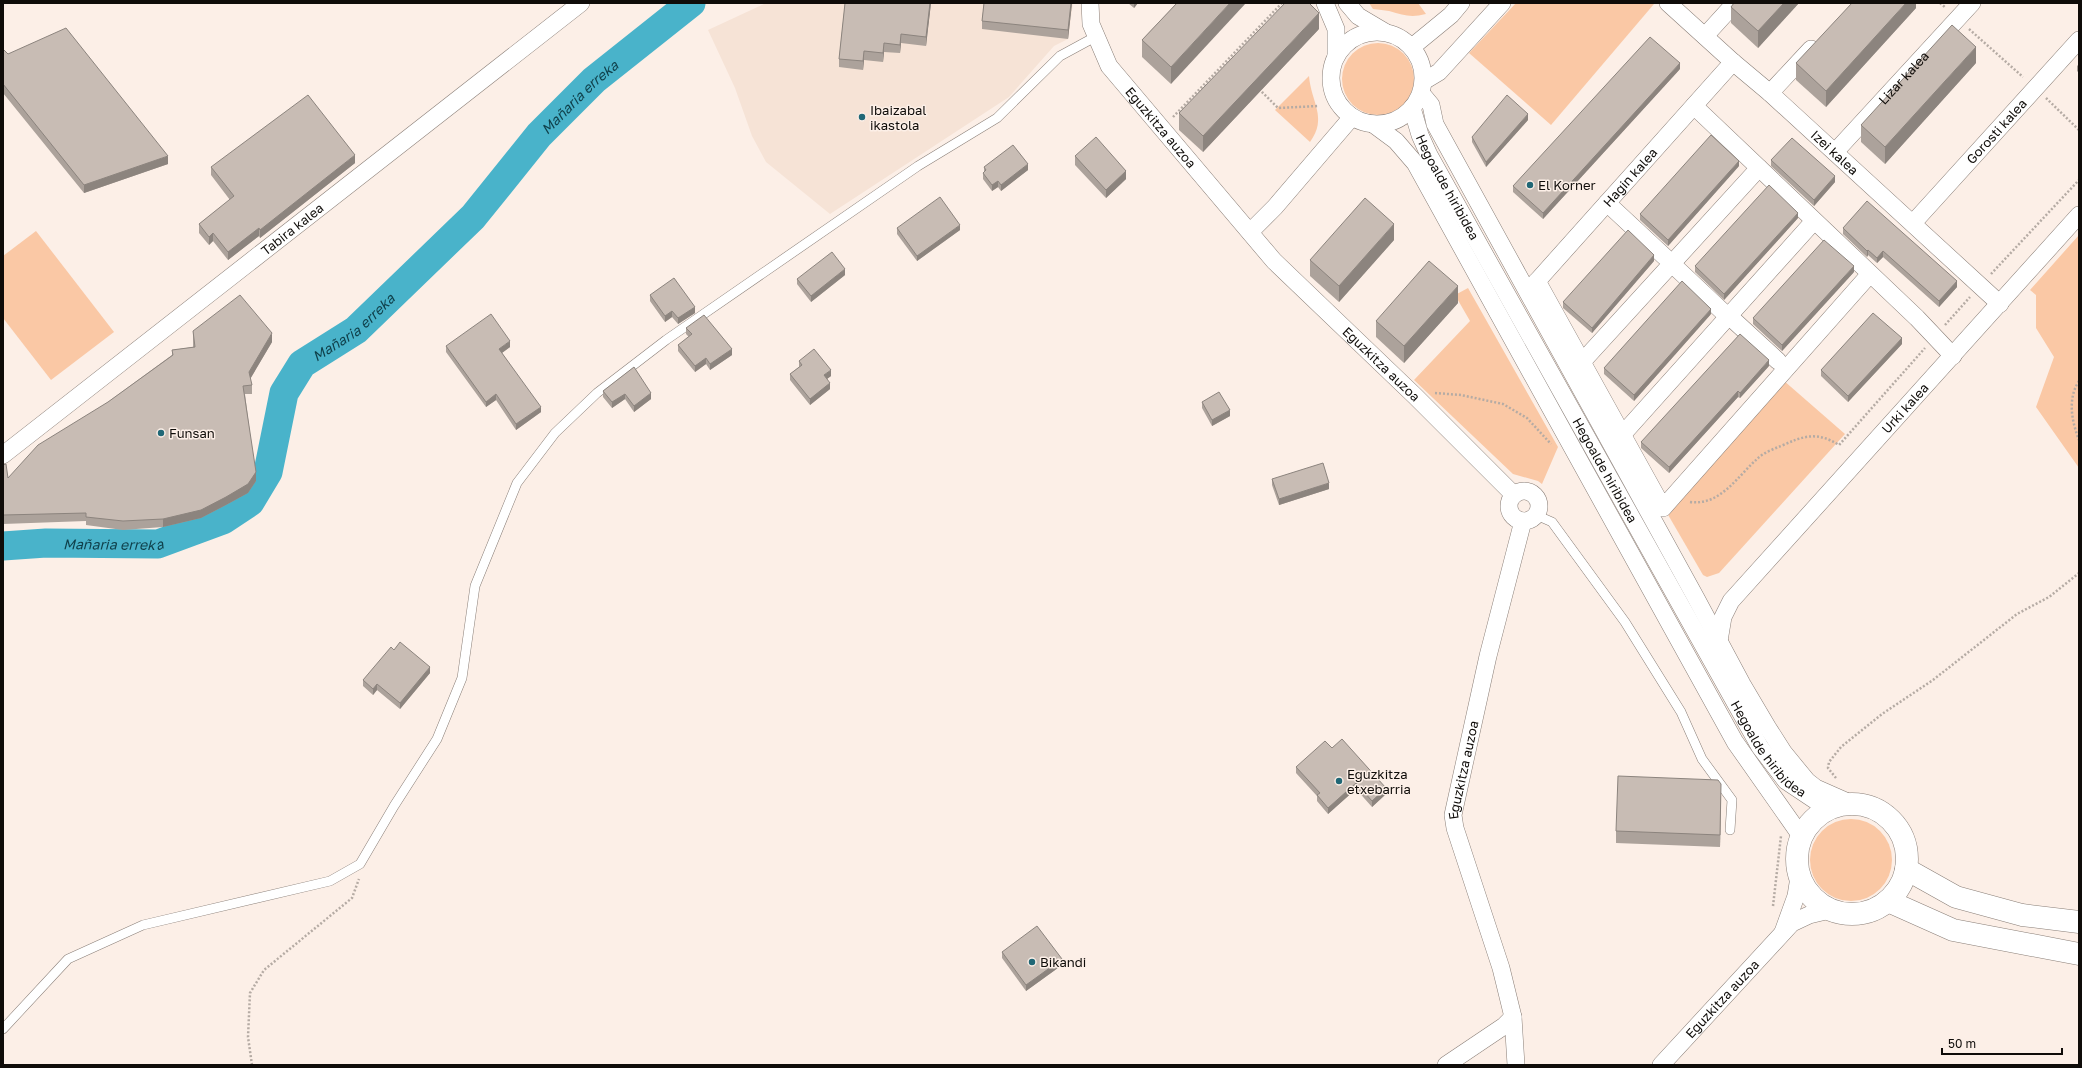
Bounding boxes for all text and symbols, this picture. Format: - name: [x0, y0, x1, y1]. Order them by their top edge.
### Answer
- street label: Lizar kalea: [1875, 48, 1932, 108]
- water label: Mañaria erreka: [537, 55, 622, 137]
- street label: Eguzkitza auzoa: [1122, 84, 1200, 171]
- street label: Gorosti kalea: [1963, 95, 2030, 167]
- place label: Ibaizabal ikastola: [870, 102, 926, 133]
- marker: Ibaizabal ikastola: [857, 112, 867, 122]
- street label: Izei kalea: [1808, 127, 1862, 178]
- street label: Hegoalde hiribidea: [1413, 132, 1483, 243]
- street label: Hagin kalea: [1600, 144, 1660, 210]
- place label: El Korner: [1538, 177, 1596, 193]
- marker: El Korner: [1525, 180, 1535, 190]
- street label: Tabira kalea: [258, 200, 326, 258]
- water label: Mañaria erreka: [309, 289, 398, 364]
- street label: Eguzkitza auzoa: [1340, 323, 1424, 405]
- street label: Urki kalea: [1878, 380, 1932, 437]
- street label: Hegoalde hiribidea: [1569, 415, 1641, 525]
- place label: Funsan: [169, 425, 215, 441]
- marker: Funsan: [156, 428, 166, 438]
- water label: Mañaria erreka: [63, 534, 167, 553]
- street label: Hegoalde hiribidea: [1728, 697, 1809, 800]
- street label: Eguzkitza auzoa: [1445, 719, 1482, 821]
- place label: Eguzkitza etxebarria: [1347, 766, 1411, 797]
- marker: Eguzkitza etxebarria: [1334, 776, 1344, 786]
- place label: Bikandi: [1040, 954, 1086, 970]
- street label: Eguzkitza auzoa: [1682, 956, 1762, 1041]
- marker: Bikandi: [1027, 957, 1037, 967]
- scale bar: [1942, 1030, 2062, 1056]
- text: 50 m: [1948, 1036, 1976, 1051]

